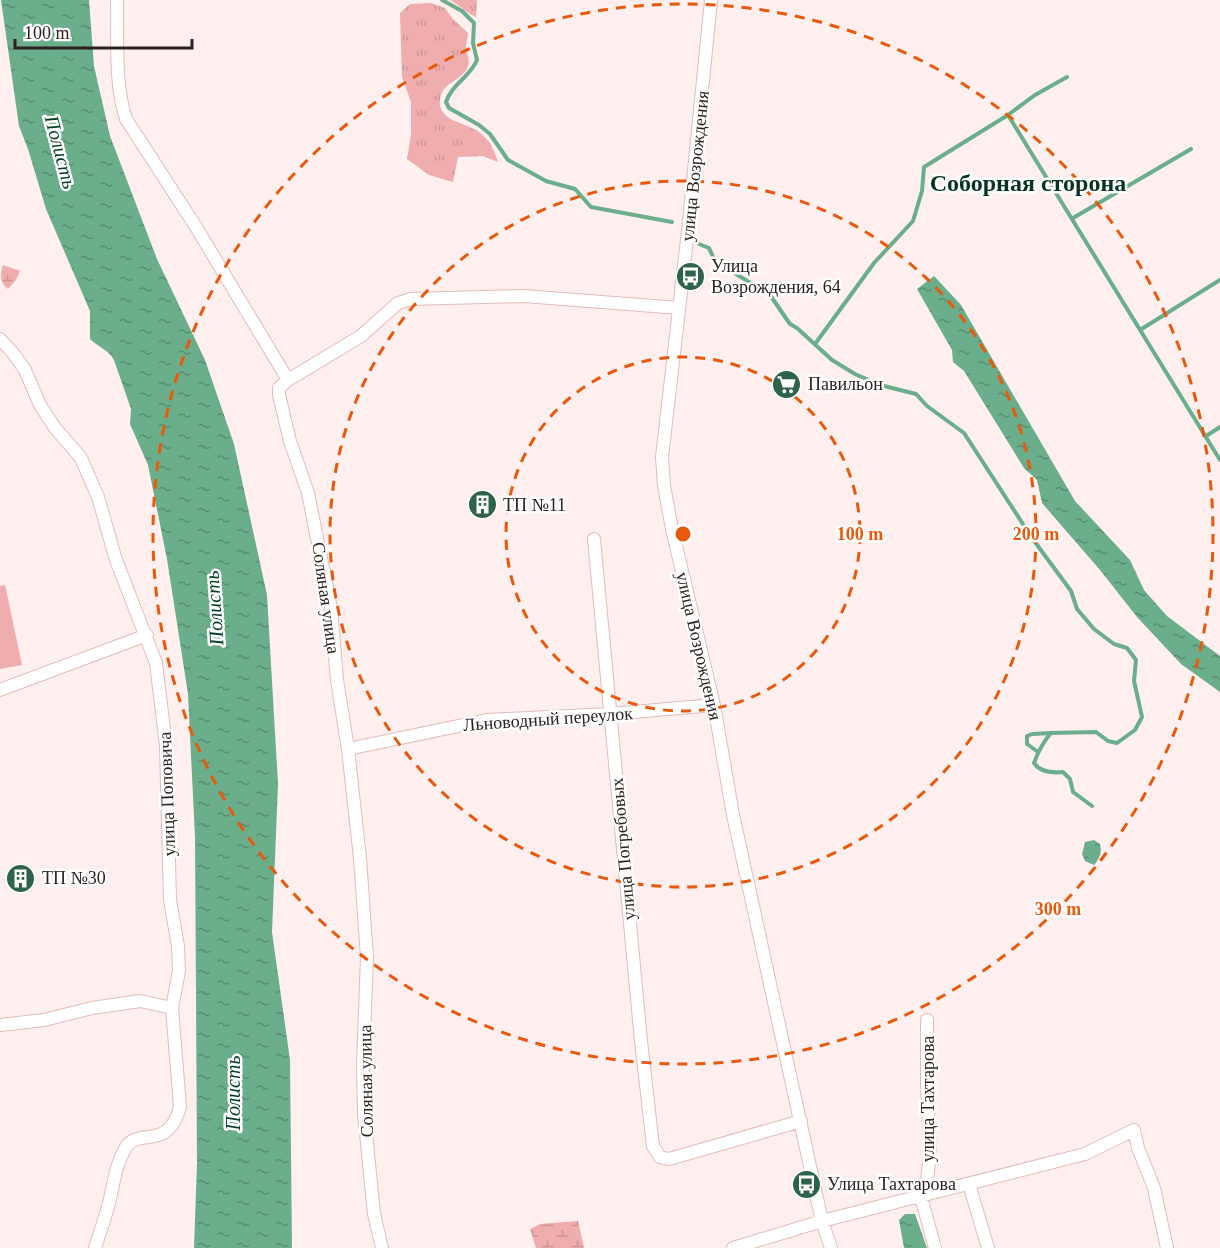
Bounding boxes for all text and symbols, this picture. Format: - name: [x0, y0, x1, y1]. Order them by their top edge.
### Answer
- scale bar: [15, 12, 192, 50]
- text: 100 m: [24, 23, 70, 43]
- street label: улица Возрождения: [677, 89, 713, 243]
- water label: Полисть: [40, 112, 81, 191]
- district label: Соборная сторона: [930, 170, 1126, 196]
- place label: Улица Возрождения, 64: [711, 256, 841, 297]
- bus stop icon: Улица Возрождения, 64: [674, 260, 706, 292]
- supermarket icon: Павильон: [771, 368, 803, 400]
- place label: Павильон: [808, 374, 883, 394]
- building icon: ТП №11: [466, 489, 498, 521]
- place label: ТП №11: [503, 495, 566, 515]
- centre of rings: [673, 524, 693, 544]
- text: 100 m: [837, 524, 883, 544]
- text: 200 m: [1013, 524, 1059, 544]
- street label: Соляная улица: [308, 541, 344, 655]
- water label: Полисть: [200, 570, 228, 647]
- street label: улица Возрождения: [672, 570, 726, 722]
- street label: Льноводный переулок: [462, 703, 634, 735]
- street label: улица Поповича: [155, 731, 179, 857]
- street label: улица Погребовых: [607, 777, 639, 921]
- building icon: ТП №30: [5, 862, 37, 894]
- place label: ТП №30: [42, 868, 106, 888]
- text: 300 m: [1035, 899, 1081, 919]
- street label: Соляная улица: [355, 1024, 377, 1138]
- street label: улица Тахтарова: [918, 1036, 938, 1162]
- water label: Полисть: [222, 1055, 244, 1132]
- bus stop icon: Улица Тахтарова: [790, 1168, 822, 1200]
- place label: Улица Тахтарова: [827, 1174, 956, 1194]

